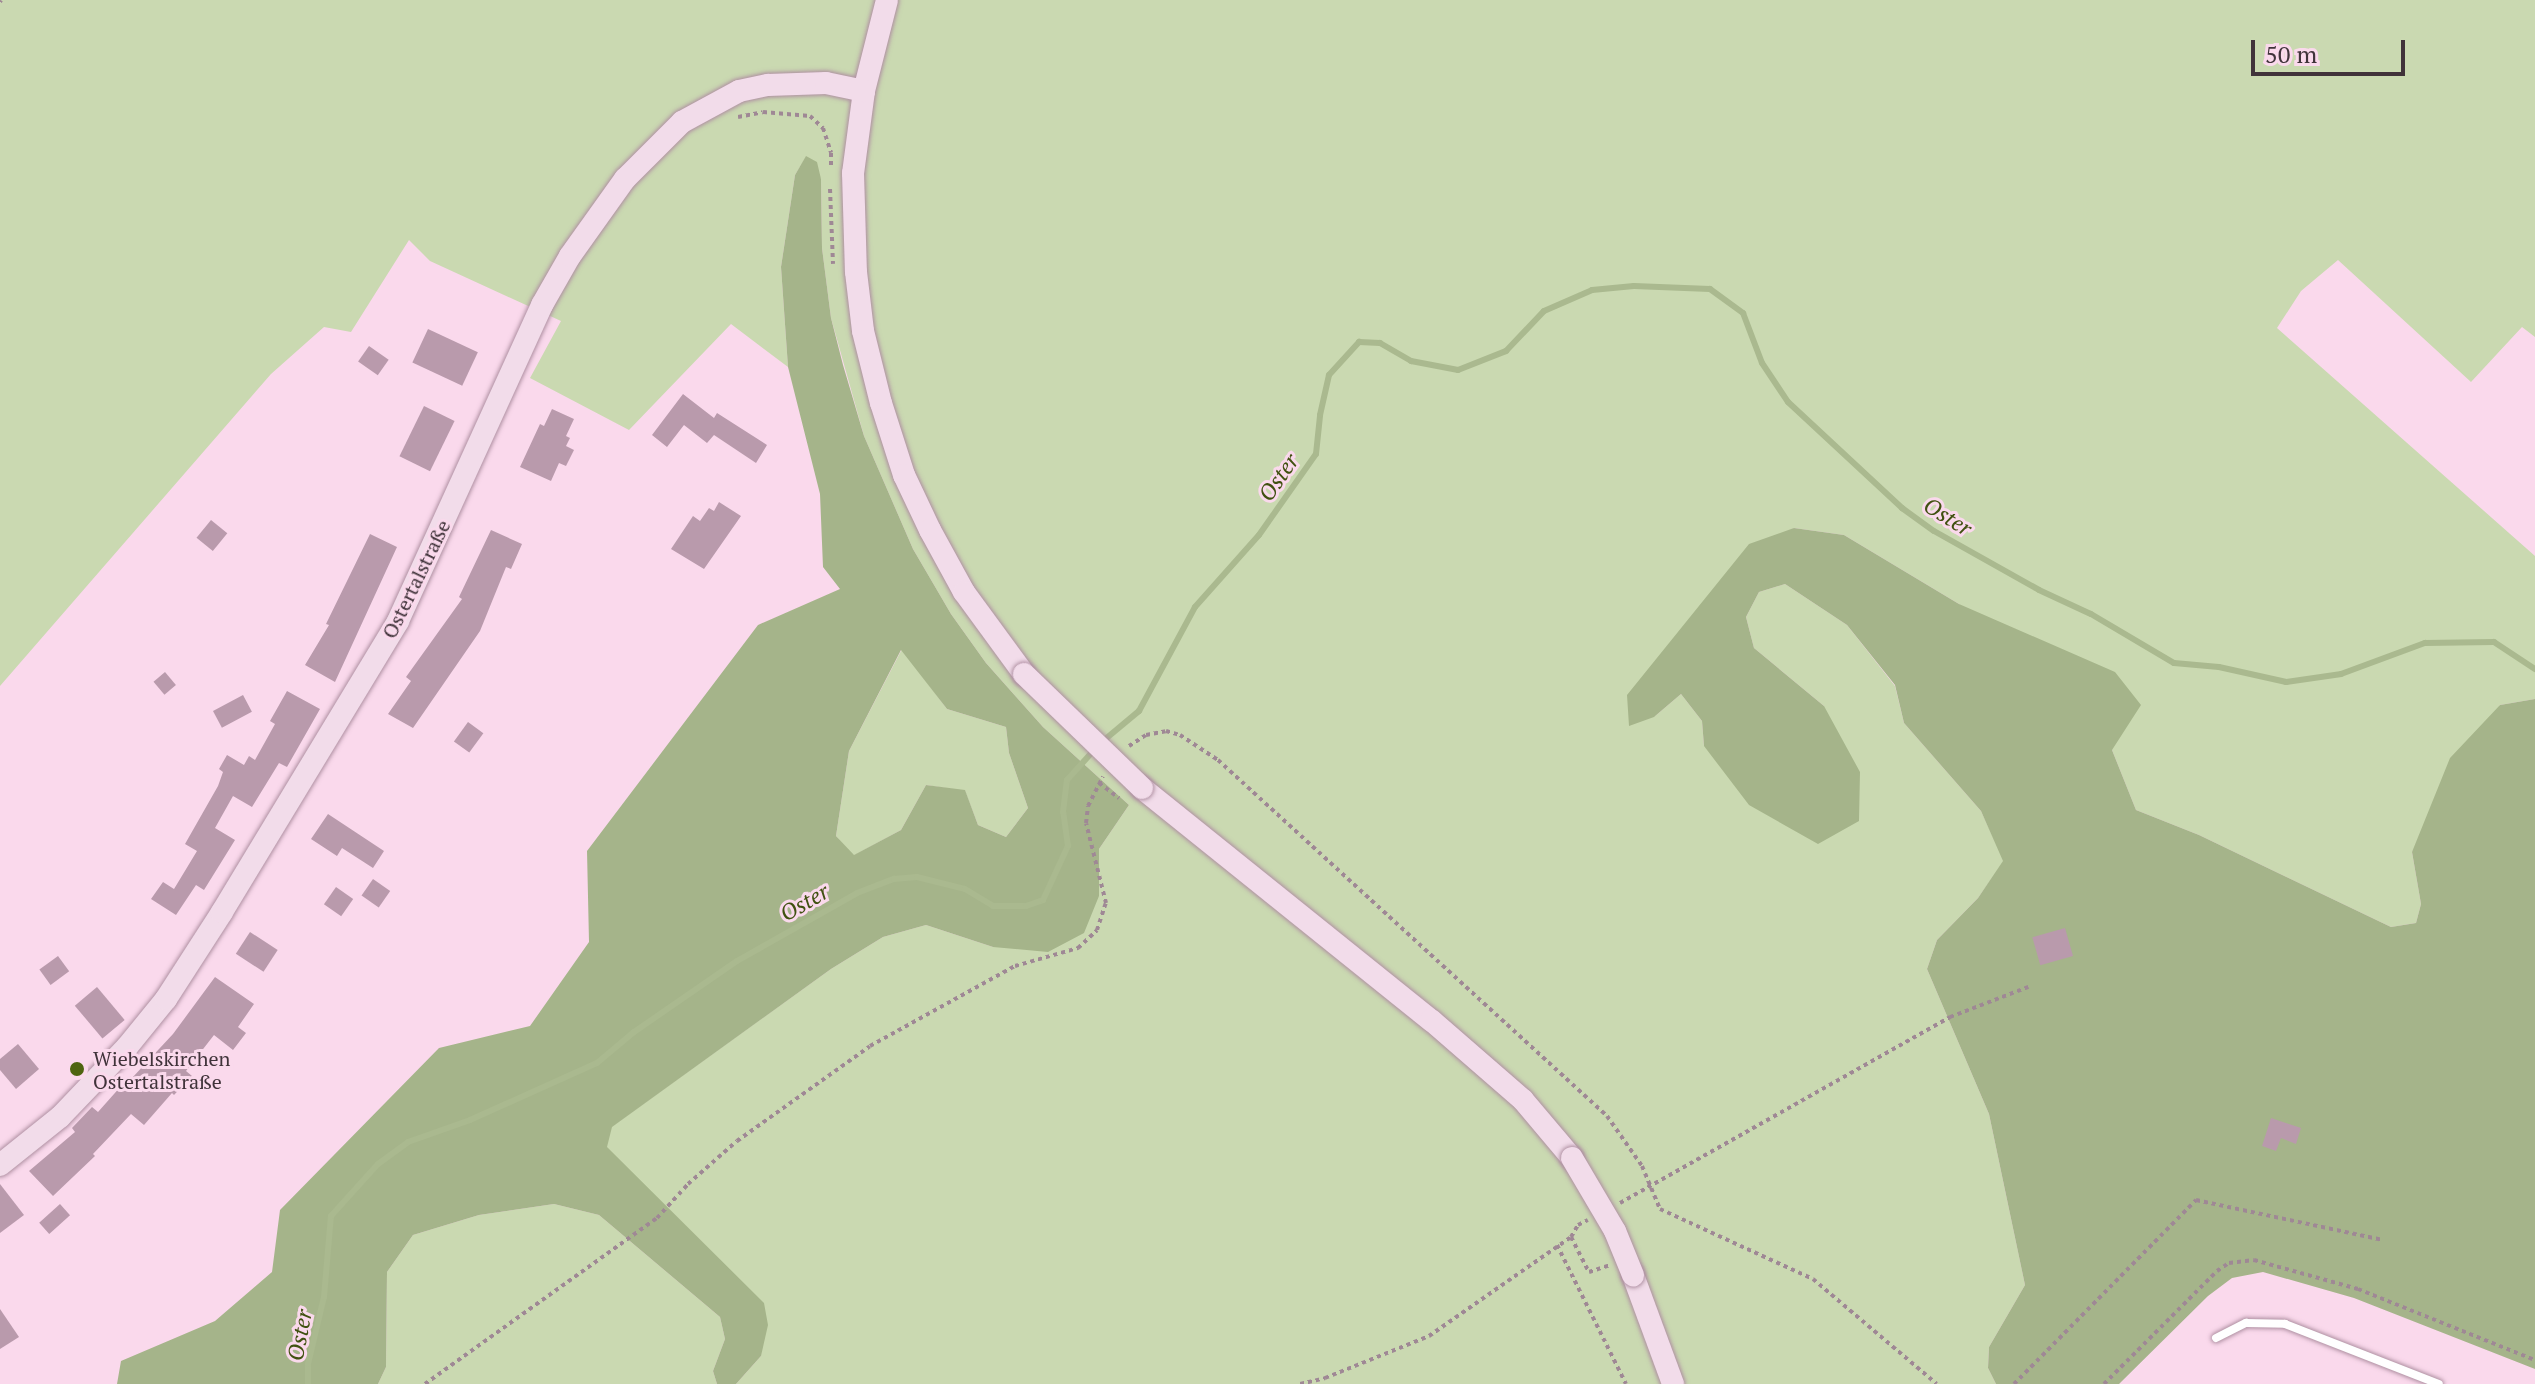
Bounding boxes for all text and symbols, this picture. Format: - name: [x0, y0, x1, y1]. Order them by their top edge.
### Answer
- scale bar: [2255, 24, 2409, 74]
- text: 50 m: [2265, 38, 2317, 70]
- water label: Oster: [1252, 448, 1304, 506]
- water label: Oster: [1919, 491, 1977, 541]
- street label: Ostertalstraße: [377, 516, 455, 642]
- water label: Oster: [775, 878, 833, 926]
- place label: Wiebelskirchen Ostertalstraße: [93, 1046, 230, 1093]
- marker: Wiebelskirchen Ostertalstraße: [68, 1060, 86, 1078]
- water label: Oster: [281, 1307, 317, 1363]

